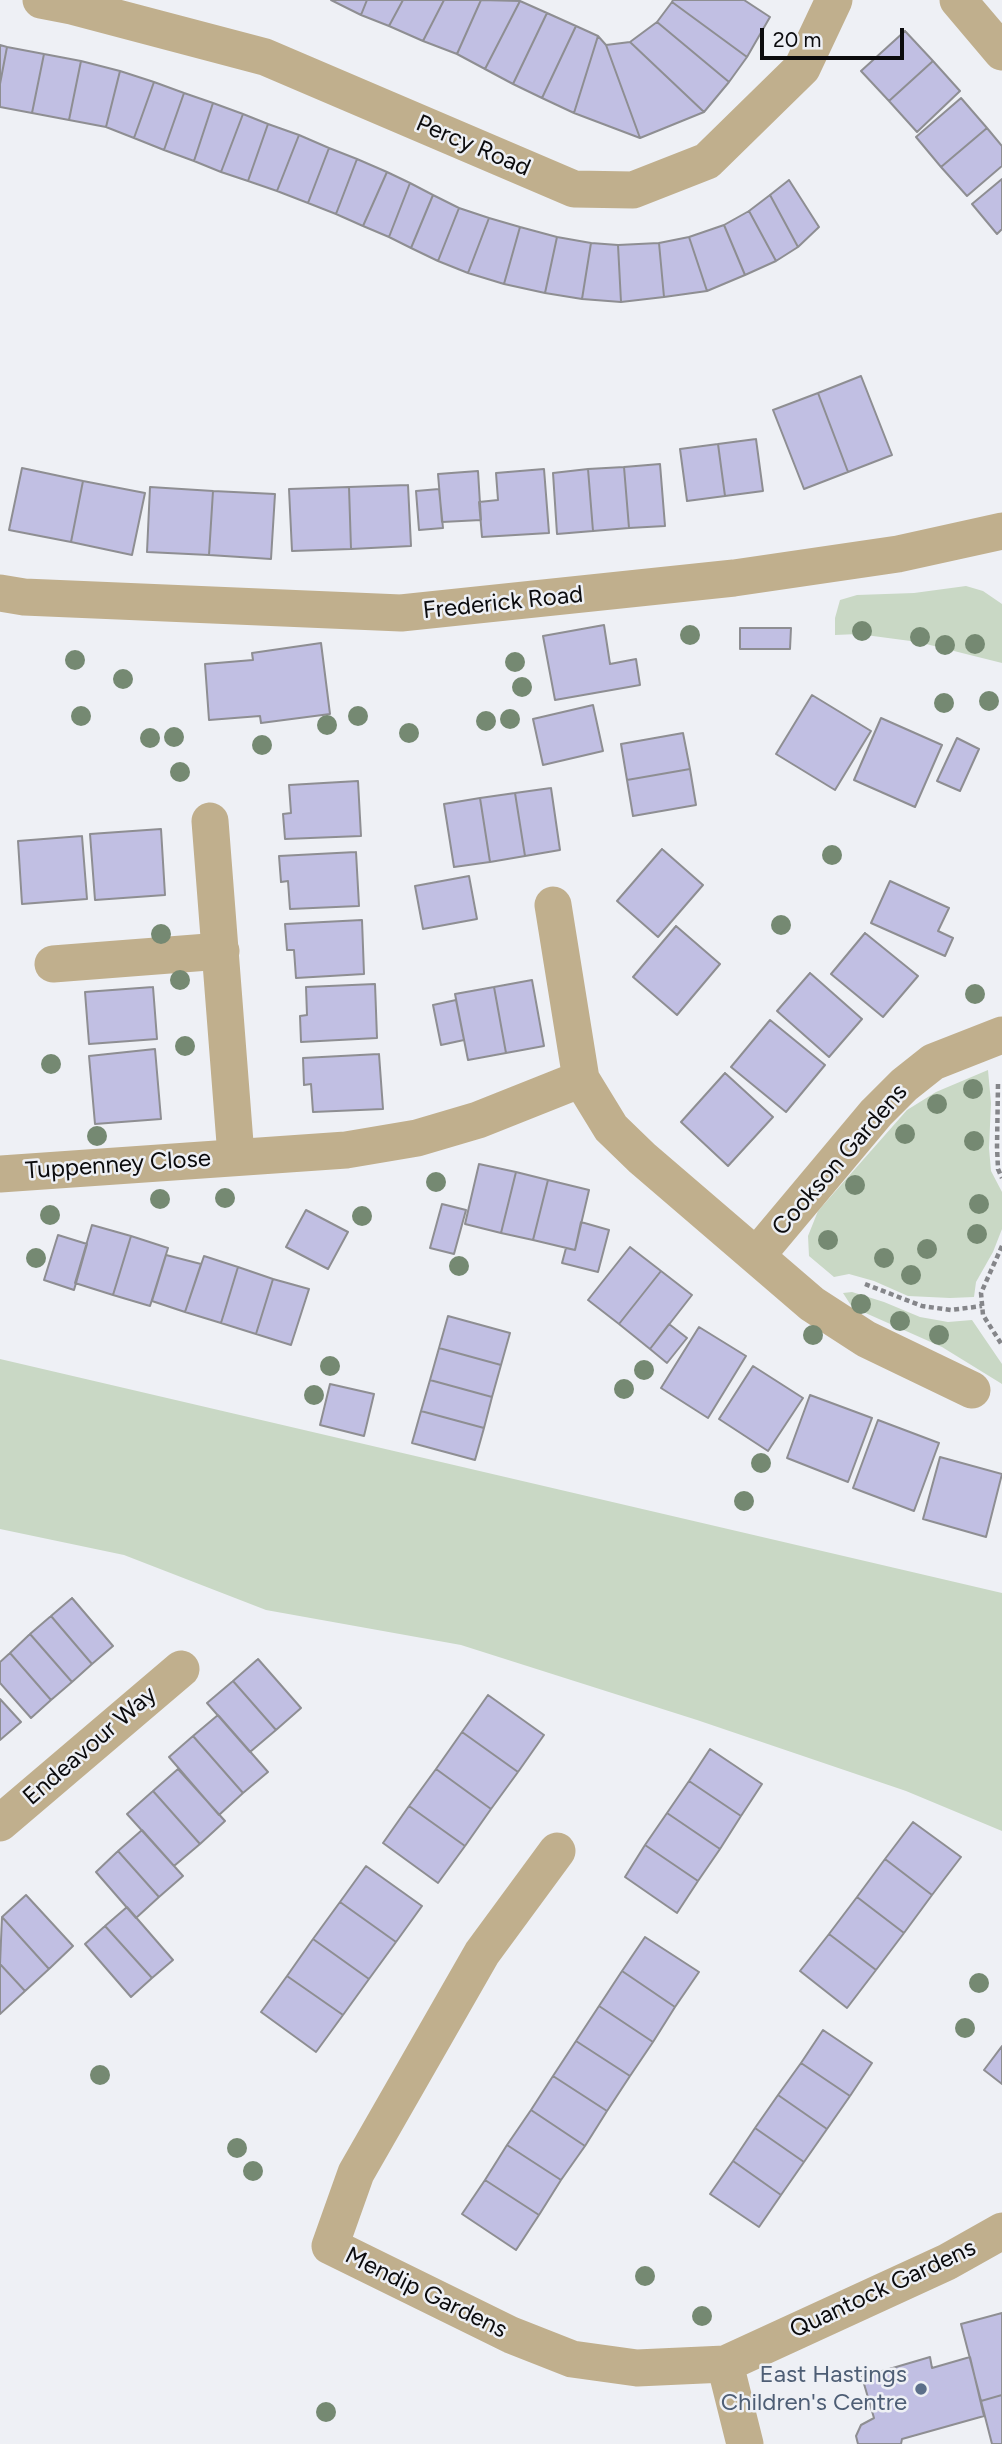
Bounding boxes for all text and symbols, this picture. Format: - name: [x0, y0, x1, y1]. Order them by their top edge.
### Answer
- scale bar: [764, 14, 908, 58]
- text: 20 m: [773, 27, 821, 52]
- street label: Percy Road: [412, 109, 534, 183]
- street label: Frederick Road: [422, 580, 584, 626]
- street label: Cookson Gardens: [766, 1078, 914, 1242]
- street label: Tuppenney Close: [24, 1144, 212, 1186]
- street label: Endeavour Way: [17, 1680, 163, 1812]
- street label: Quantock Gardens: [786, 2233, 980, 2345]
- street label: Mendip Gardens: [340, 2241, 512, 2345]
- place label: East Hastings Children's Centre: [721, 2361, 907, 2417]
- marker: East Hastings Children's Centre: [913, 2381, 929, 2397]

